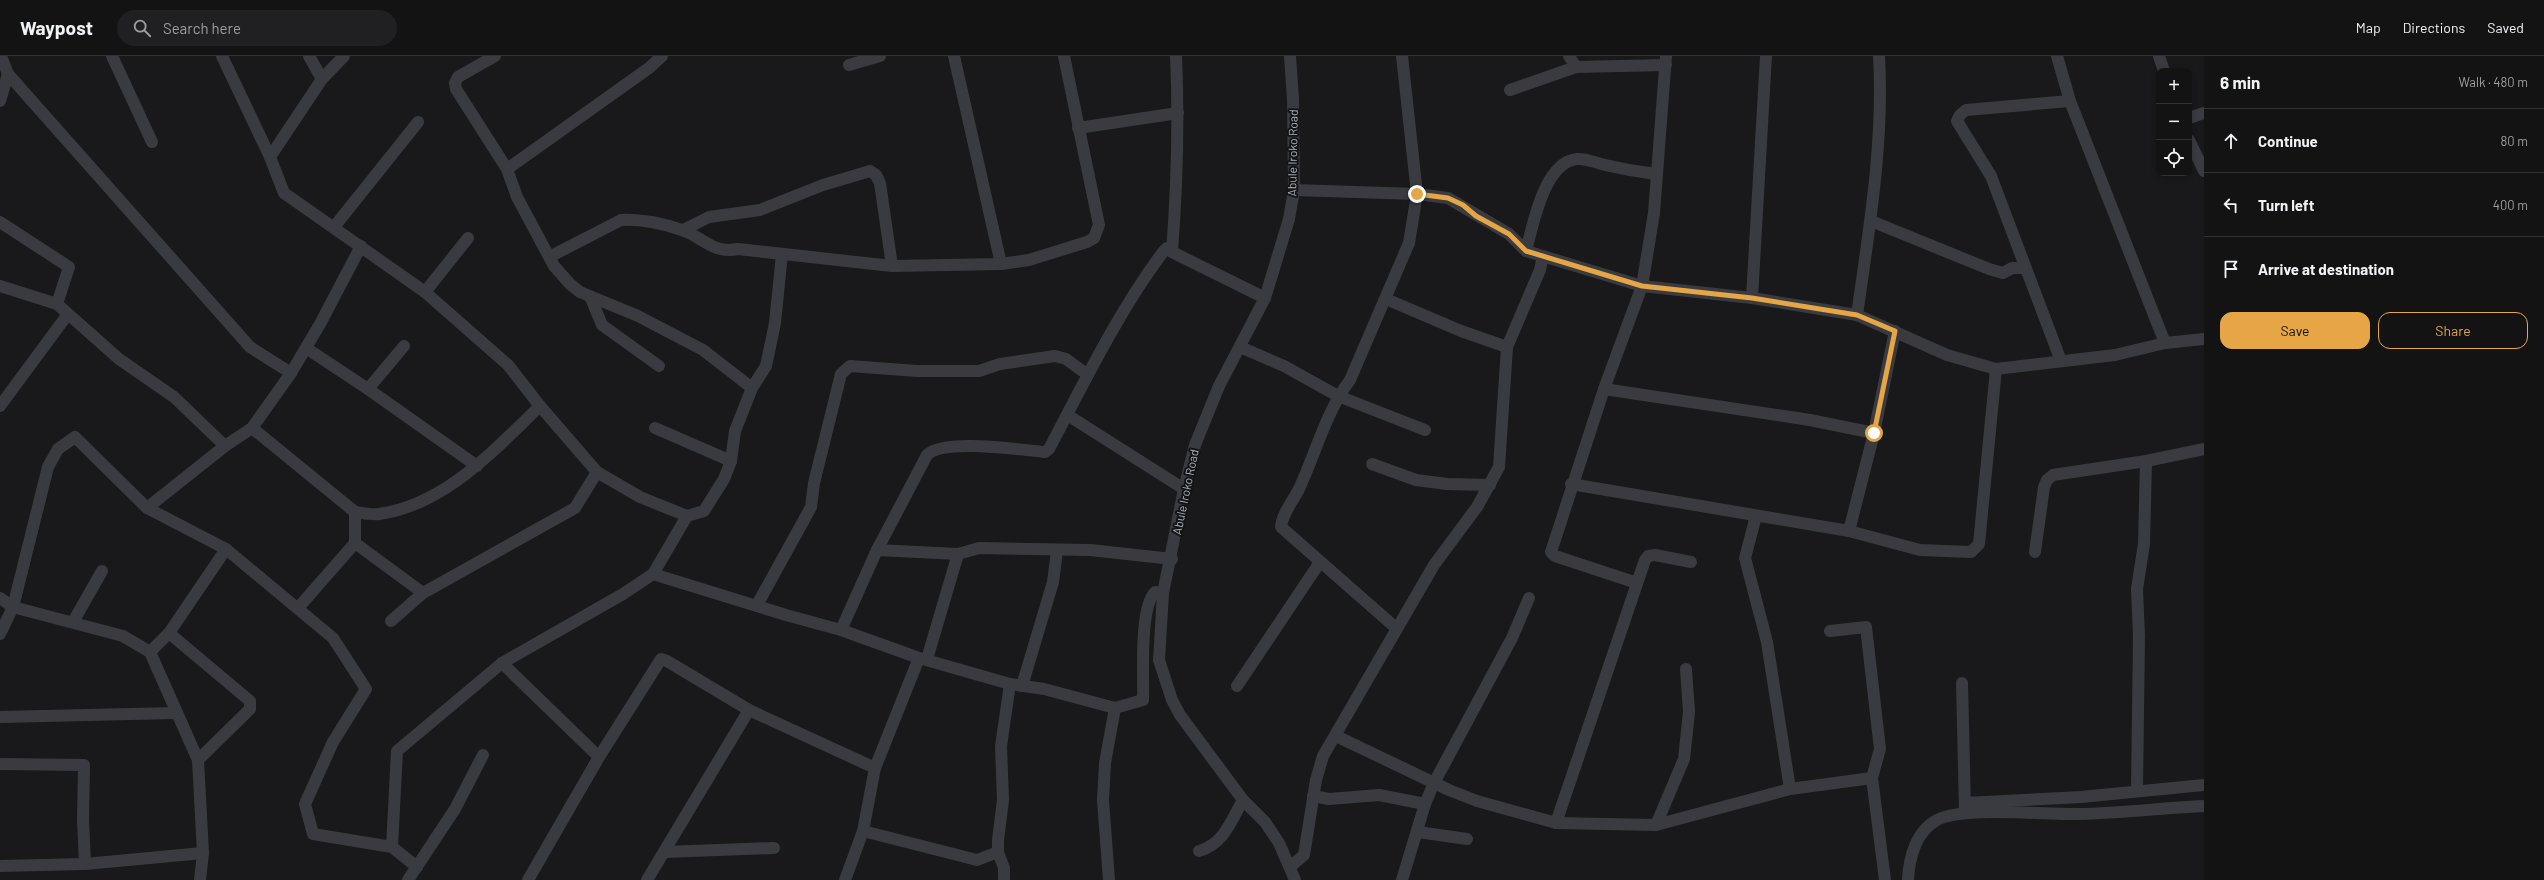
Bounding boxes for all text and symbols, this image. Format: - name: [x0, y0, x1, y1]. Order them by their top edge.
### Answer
- search box: [117, 10, 397, 46]
- text: Waypost: [20, 16, 93, 39]
- icon: search: [131, 17, 153, 39]
- text: Search here: [163, 19, 241, 37]
- text: Map: [2356, 19, 2381, 36]
- text: Directions: [2403, 19, 2465, 36]
- text: Saved: [2487, 19, 2524, 36]
- map controls: [2156, 68, 2192, 176]
- button: +: [2156, 68, 2192, 104]
- text: 6 min: [2220, 72, 2260, 92]
- text: Walk · 480 m: [2458, 74, 2528, 90]
- button: −: [2156, 104, 2192, 140]
- street label: Abule Iroko Road: [1284, 109, 1300, 197]
- icon: ahead: [2220, 130, 2242, 152]
- text: Continue: [2258, 132, 2318, 150]
- text: 80 m: [2501, 133, 2528, 149]
- button: locate: [2156, 140, 2192, 176]
- route end: [1408, 185, 1426, 203]
- icon: left: [2220, 194, 2242, 216]
- text: Turn left: [2258, 196, 2314, 214]
- text: 400 m: [2493, 197, 2528, 213]
- icon: arrive: [2220, 258, 2242, 280]
- text: Arrive at destination: [2258, 260, 2394, 278]
- button: Save: [2220, 312, 2370, 349]
- button: Share: [2378, 312, 2528, 349]
- route start: [1865, 424, 1883, 442]
- street label: Abule Iroko Road: [1169, 448, 1201, 536]

